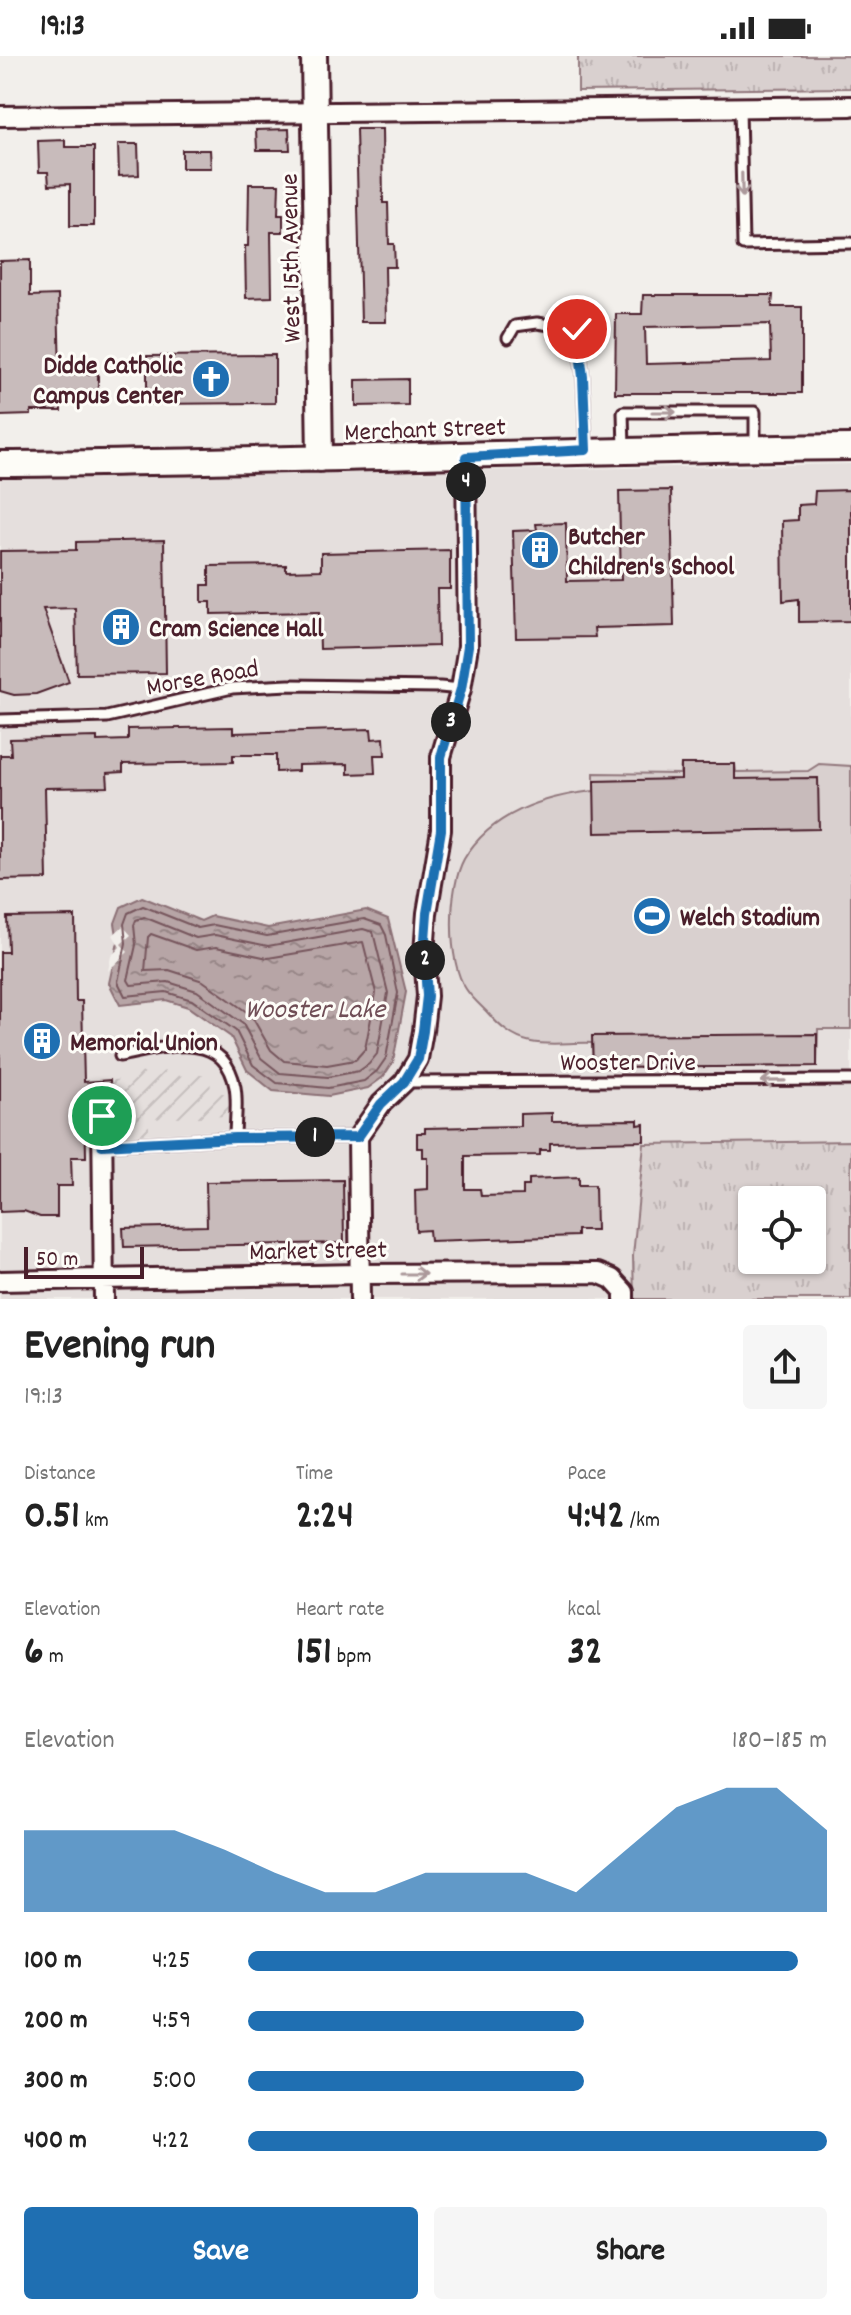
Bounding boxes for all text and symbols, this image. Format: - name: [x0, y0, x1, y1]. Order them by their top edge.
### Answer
- text: 19:13: [40, 7, 85, 50]
- one-way arrow: [734, 171, 750, 198]
- street label: West 15th Avenue: [273, 173, 312, 343]
- pin: [543, 295, 611, 363]
- icon: check: [555, 307, 599, 351]
- place label: Didde Catholic Campus Center: [33, 349, 183, 416]
- church icon: Didde Catholic Campus Center: [190, 358, 232, 400]
- one-way arrow: [650, 404, 677, 420]
- street label: Merchant Street: [344, 410, 507, 453]
- pin: 4: [446, 462, 486, 502]
- text: 4: [461, 466, 471, 497]
- place label: Butcher Children's School: [568, 520, 735, 587]
- building icon: Butcher Children's School: [519, 529, 561, 571]
- building icon: Cram Science Hall: [100, 606, 142, 648]
- place label: Cram Science Hall: [149, 612, 324, 649]
- street label: Morse Road: [144, 651, 262, 708]
- pin: 3: [431, 702, 471, 742]
- text: 3: [446, 706, 456, 737]
- sports icon: Welch Stadium: [631, 895, 673, 937]
- place label: Welch Stadium: [680, 901, 820, 938]
- pin: 2: [405, 940, 445, 980]
- text: 2: [420, 944, 430, 975]
- water label: Wooster Lake: [245, 992, 387, 1032]
- building icon: Memorial Union: [21, 1020, 63, 1062]
- place label: Memorial Union: [70, 1026, 218, 1063]
- street label: Wooster Drive: [560, 1046, 696, 1083]
- one-way arrow: [760, 1074, 787, 1089]
- pin: [68, 1082, 136, 1150]
- icon: arrive: [80, 1094, 124, 1138]
- pin: 1: [295, 1117, 335, 1157]
- text: 1: [313, 1121, 317, 1152]
- map controls: [738, 1186, 826, 1274]
- button: locate: [738, 1186, 826, 1274]
- street label: Market Street: [249, 1233, 388, 1272]
- scale bar: [24, 1243, 144, 1279]
- text: 50 m: [36, 1245, 78, 1276]
- one-way arrow: [400, 1266, 427, 1282]
- text: Evening run: [24, 1317, 215, 1380]
- button: share: [743, 1325, 827, 1409]
- text: 19:13: [24, 1379, 63, 1416]
- text: Distance: [24, 1459, 96, 1490]
- text: Time: [296, 1459, 333, 1490]
- text: Pace: [567, 1459, 606, 1490]
- text: 0.51: [24, 1490, 80, 1547]
- text: 2:24: [296, 1490, 354, 1547]
- text: 4:42: [567, 1490, 625, 1547]
- text: km: [80, 1506, 109, 1537]
- text: /km: [625, 1506, 660, 1537]
- text: Elevation: [24, 1595, 101, 1626]
- text: Heart rate: [296, 1595, 385, 1626]
- text: kcal: [567, 1595, 601, 1626]
- text: 6: [24, 1626, 44, 1683]
- text: 151: [296, 1626, 332, 1683]
- text: 32: [567, 1626, 603, 1683]
- text: m: [44, 1642, 64, 1673]
- text: bpm: [332, 1642, 372, 1673]
- text: Elevation: [24, 1723, 114, 1760]
- text: 180–185 m: [732, 1723, 827, 1760]
- text: 100 m: [24, 1943, 82, 1980]
- text: 4:25: [152, 1943, 191, 1980]
- text: 200 m: [24, 2003, 88, 2040]
- text: 4:59: [152, 2003, 191, 2040]
- text: 300 m: [24, 2063, 88, 2100]
- text: 5:00: [152, 2063, 197, 2100]
- text: 400 m: [24, 2123, 87, 2160]
- text: 4:22: [152, 2123, 190, 2160]
- button: Save: [24, 2207, 418, 2299]
- button: Share: [434, 2207, 827, 2299]

